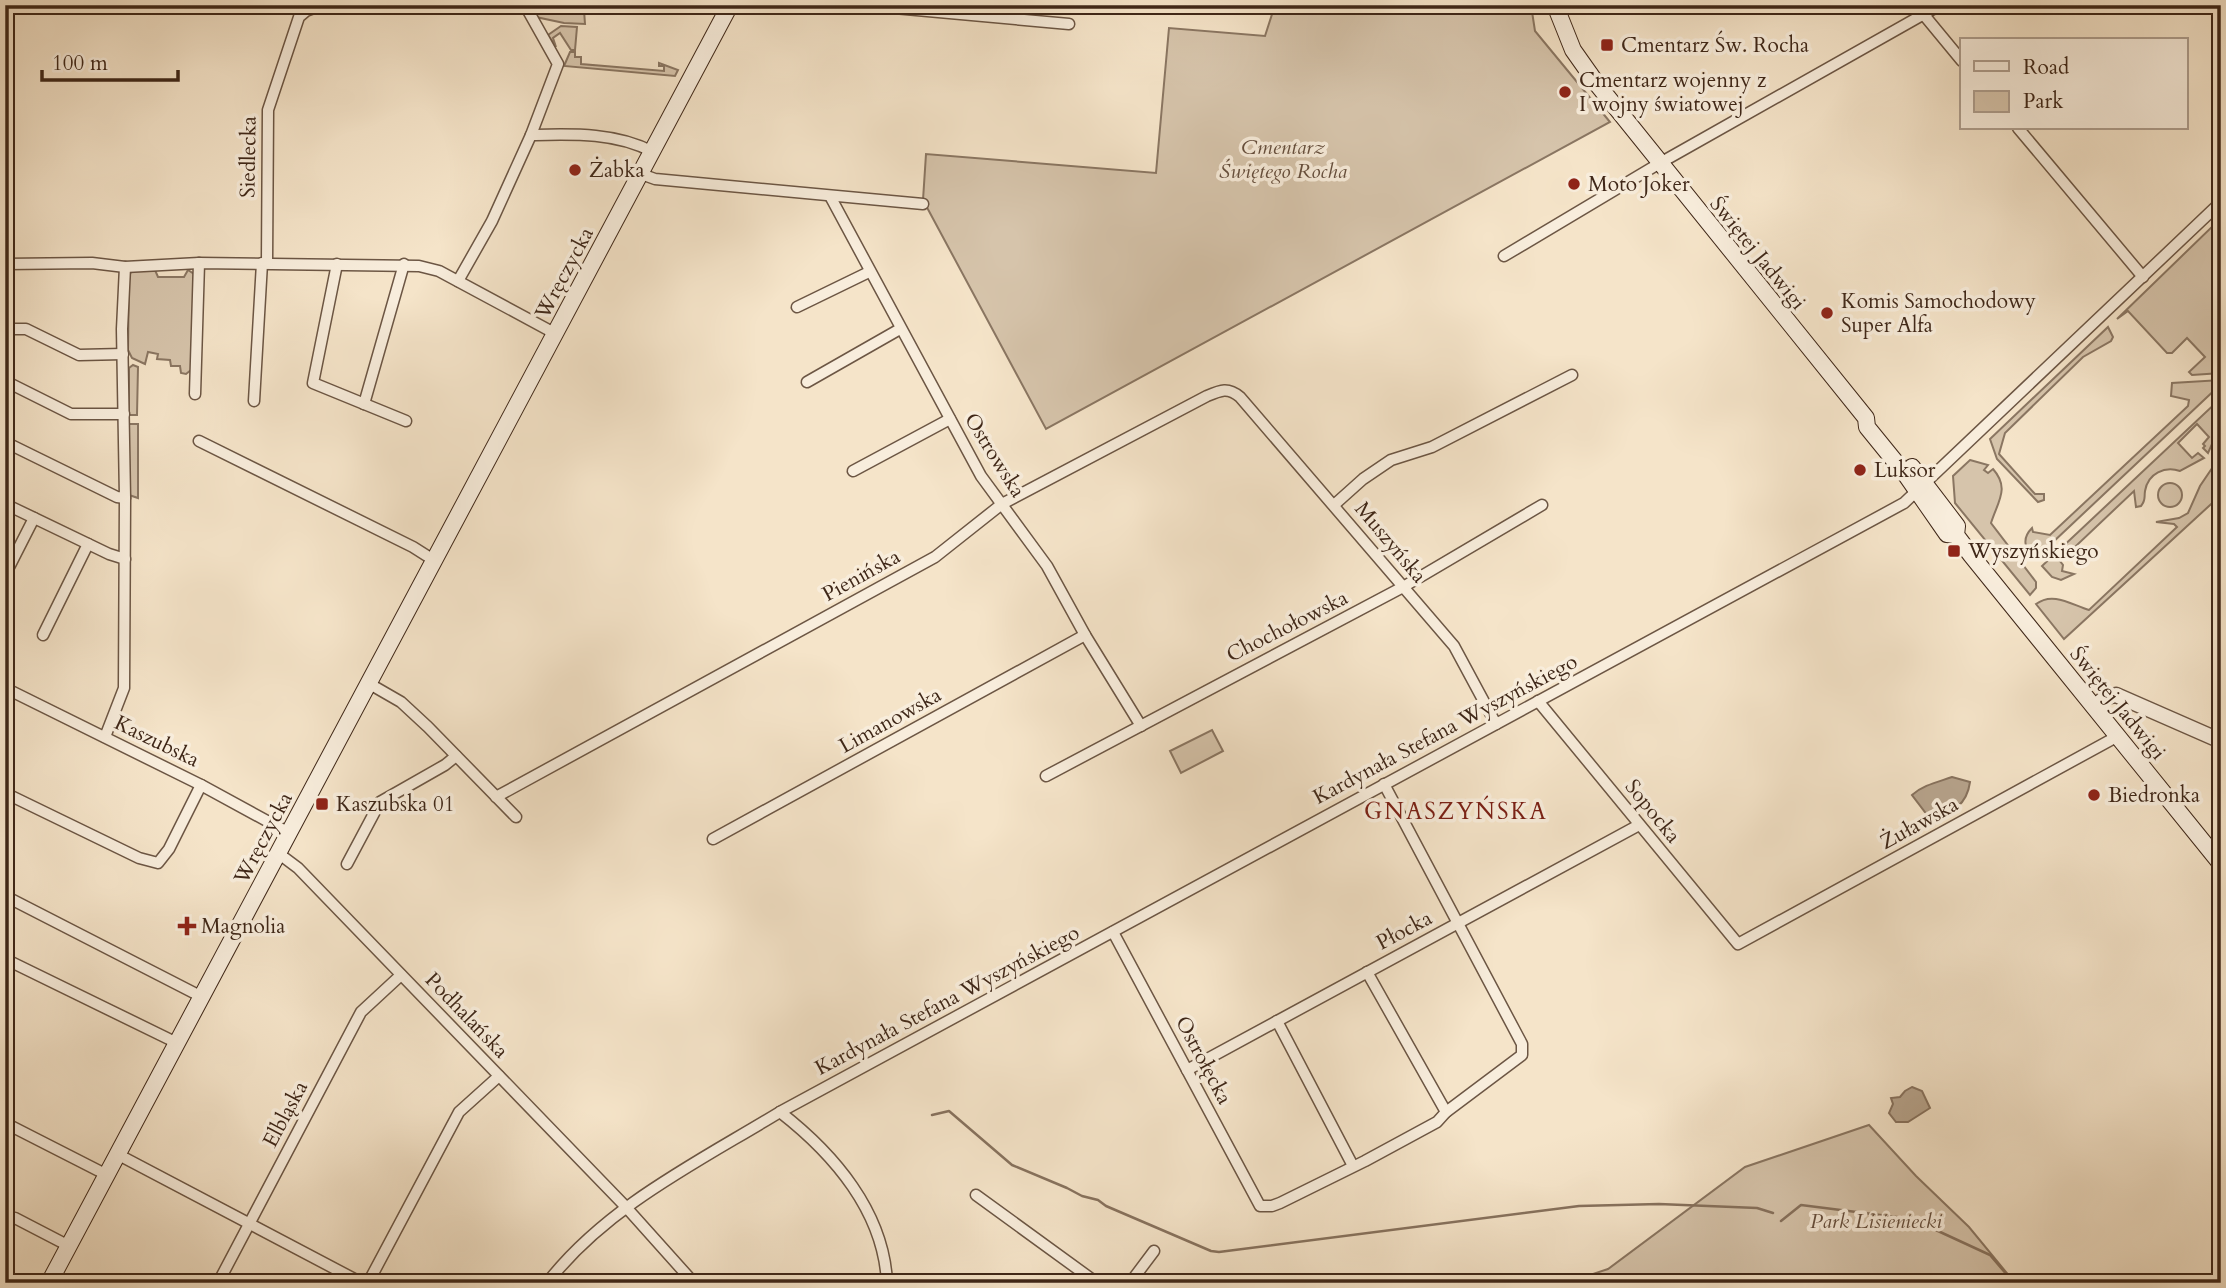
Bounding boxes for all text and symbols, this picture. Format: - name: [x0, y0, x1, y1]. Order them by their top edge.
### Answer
- place label: Cmentarz Św. Rocha: [1621, 30, 1809, 60]
- marker: Cmentarz Św. Rocha: [1599, 37, 1615, 53]
- scale bar: [42, 38, 178, 82]
- legend: [1960, 38, 2188, 130]
- text: 100 m: [52, 49, 108, 78]
- text: Road: [2023, 53, 2069, 82]
- place label: Cmentarz wojenny z I wojny światowej: [1579, 66, 1767, 119]
- marker: Cmentarz wojenny z I wojny światowej: [1557, 84, 1573, 100]
- text: Park: [2023, 87, 2064, 116]
- street label: Siedlecka: [233, 116, 264, 198]
- park label: Cmentarz Świętego Rocha: [1219, 133, 1347, 186]
- place label: Żabka: [589, 156, 645, 185]
- marker: Żabka: [567, 162, 583, 178]
- place label: Moto Joker: [1588, 170, 1690, 199]
- marker: Moto Joker: [1566, 176, 1582, 192]
- street label: Świętej Jadwigi: [1703, 190, 1813, 316]
- street label: Wręczycka: [528, 222, 601, 325]
- place label: Komis Samochodowy Super Alfa: [1841, 287, 2036, 340]
- marker: Komis Samochodowy Super Alfa: [1819, 305, 1835, 321]
- street label: Ostrowska: [957, 407, 1032, 503]
- place label: Luksor: [1874, 456, 1936, 485]
- marker: Luksor: [1852, 462, 1868, 478]
- street label: Muszyńska: [1348, 495, 1433, 589]
- place label: Wyszyńskiego: [1967, 537, 2099, 566]
- street label: Pienińska: [817, 542, 905, 609]
- marker: Wyszyńskiego: [1946, 543, 1962, 559]
- street label: Chochołowska: [1222, 583, 1353, 669]
- street label: Świętej Jadwigi: [2063, 640, 2173, 766]
- street label: Kardynała Stefana Wyszyńskiego: [1308, 647, 1583, 812]
- street label: Limanowska: [834, 680, 947, 760]
- street label: Kaszubska: [109, 708, 204, 774]
- street label: Sopocka: [1618, 773, 1687, 849]
- place label: Biedronka: [2108, 781, 2200, 810]
- street label: Wręczycka: [227, 787, 300, 890]
- marker: Biedronka: [2086, 787, 2102, 803]
- place label: Kaszubska 01: [336, 790, 454, 819]
- street label: Żuławska: [1875, 790, 1964, 857]
- district label: GNASZYŃSKA: [1364, 795, 1548, 827]
- marker: Kaszubska 01: [314, 796, 330, 812]
- street label: Płocka: [1371, 904, 1437, 957]
- place label: Magnolia: [201, 912, 285, 941]
- marker: Magnolia: [179, 918, 195, 934]
- street label: Kardynała Stefana Wyszyńskiego: [810, 918, 1085, 1083]
- street label: Podhalańska: [418, 966, 515, 1065]
- street label: Ostrołęcka: [1168, 1011, 1239, 1109]
- street label: Elbląska: [256, 1076, 315, 1152]
- park label: Park Lisieniecki: [1810, 1207, 1942, 1236]

